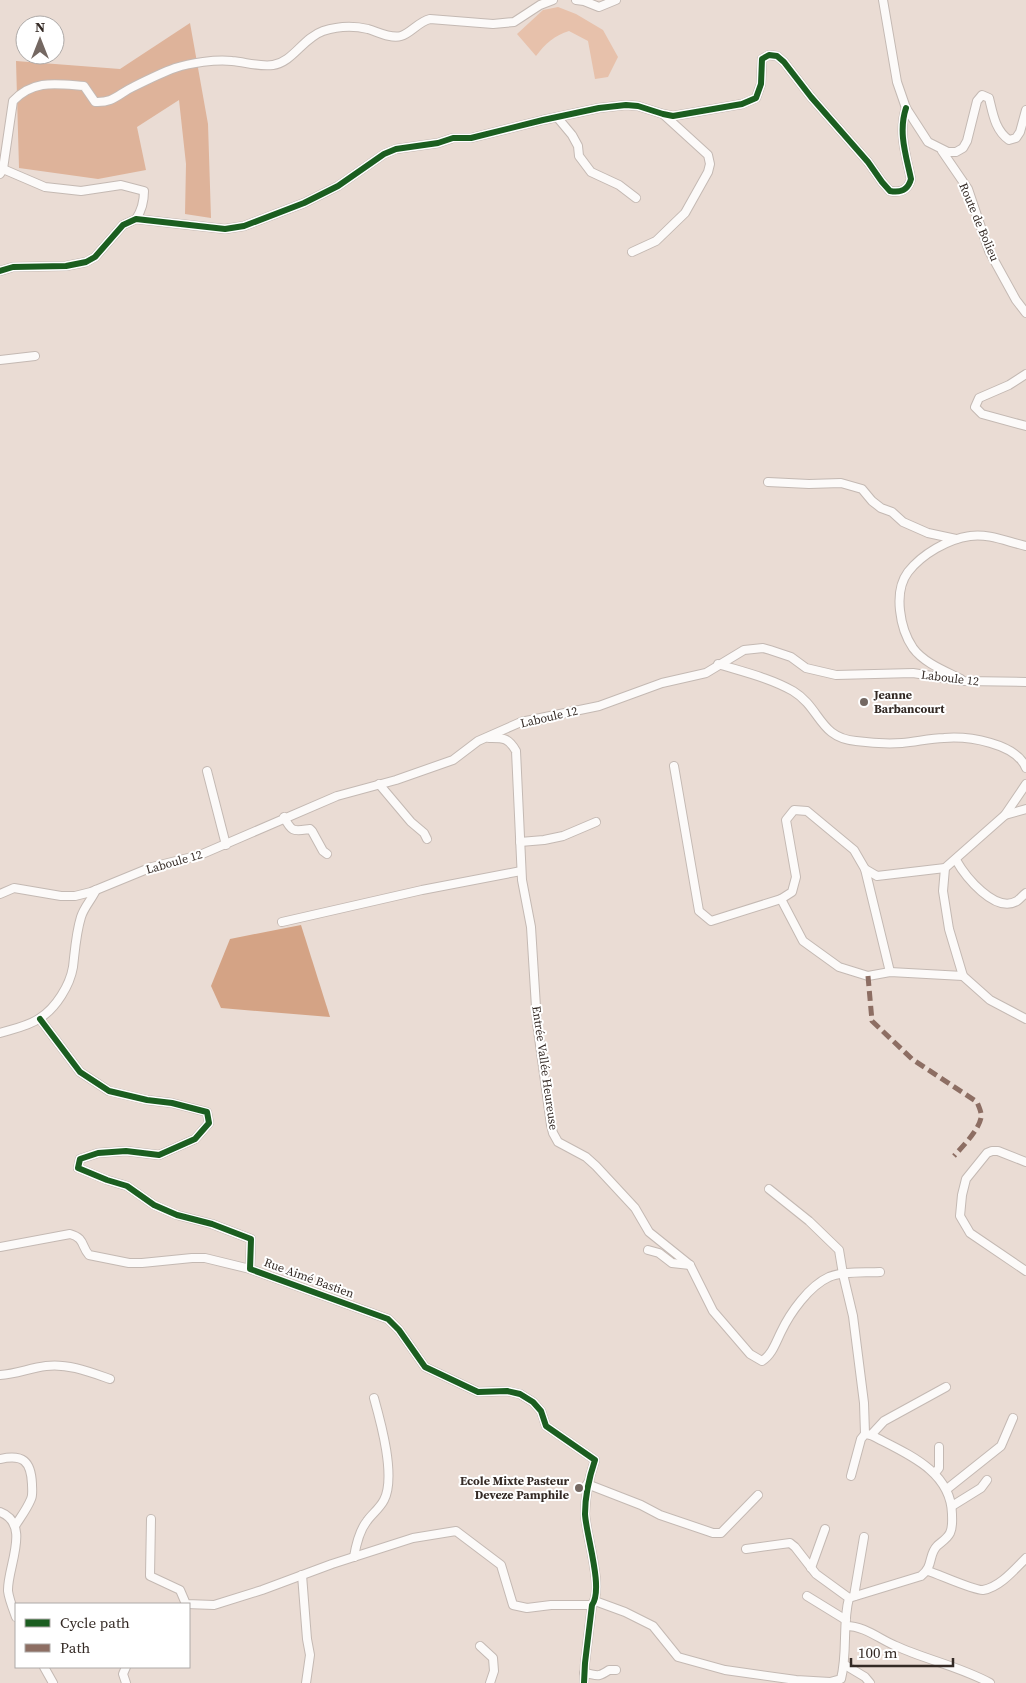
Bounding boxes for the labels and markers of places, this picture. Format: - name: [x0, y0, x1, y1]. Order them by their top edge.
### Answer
- place label: Jeanne Barbancourt: [873, 687, 945, 717]
- marker: Jeanne Barbancourt: [858, 696, 870, 708]
- place label: Ecole Mixte Pasteur Deveze Pamphile: [460, 1473, 569, 1503]
- marker: Ecole Mixte Pasteur Deveze Pamphile: [573, 1482, 585, 1494]

